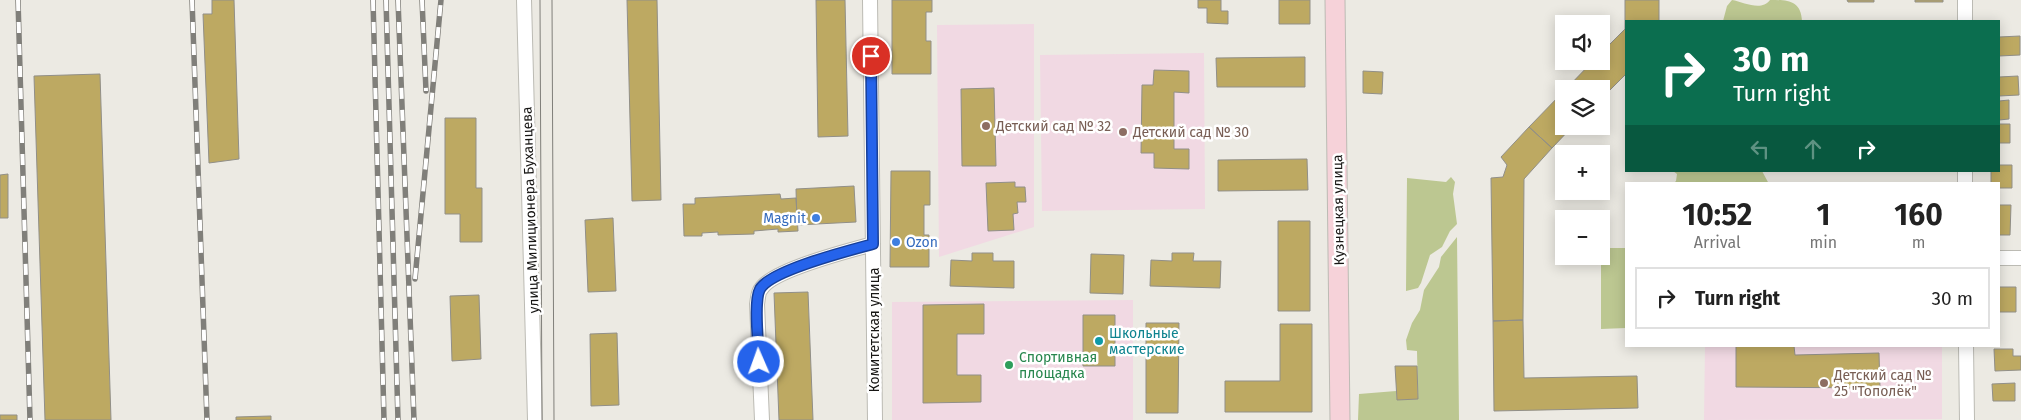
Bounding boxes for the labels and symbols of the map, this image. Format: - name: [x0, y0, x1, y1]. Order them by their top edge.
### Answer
- pin: [850, 35, 892, 77]
- street label: улица Милиционера Буханцева: [518, 106, 543, 314]
- place label: Детский сад № 32: [995, 118, 1111, 135]
- marker: Детский сад № 32: [980, 120, 992, 132]
- place label: Детский сад № 30: [1132, 124, 1249, 141]
- marker: Детский сад № 30: [1117, 126, 1129, 138]
- street label: Кузнецкая улица: [1329, 154, 1348, 266]
- place label: Magnit: [763, 210, 807, 227]
- marker: Magnit: [810, 212, 822, 224]
- place label: Ozon: [906, 234, 938, 251]
- marker: Ozon: [890, 236, 902, 248]
- street label: Комитетская улица: [866, 267, 883, 393]
- place label: Школьные мастерские: [1109, 325, 1185, 358]
- position arrow: [732, 335, 784, 387]
- marker: Школьные мастерские: [1093, 335, 1105, 347]
- place label: Спортивная площадка: [1019, 349, 1097, 382]
- marker: Спортивная площадка: [1003, 359, 1015, 371]
- place label: Детский сад № 25 "Тополёк": [1833, 367, 1932, 400]
- marker: Детский сад № 25 "Тополёк": [1818, 377, 1830, 389]

